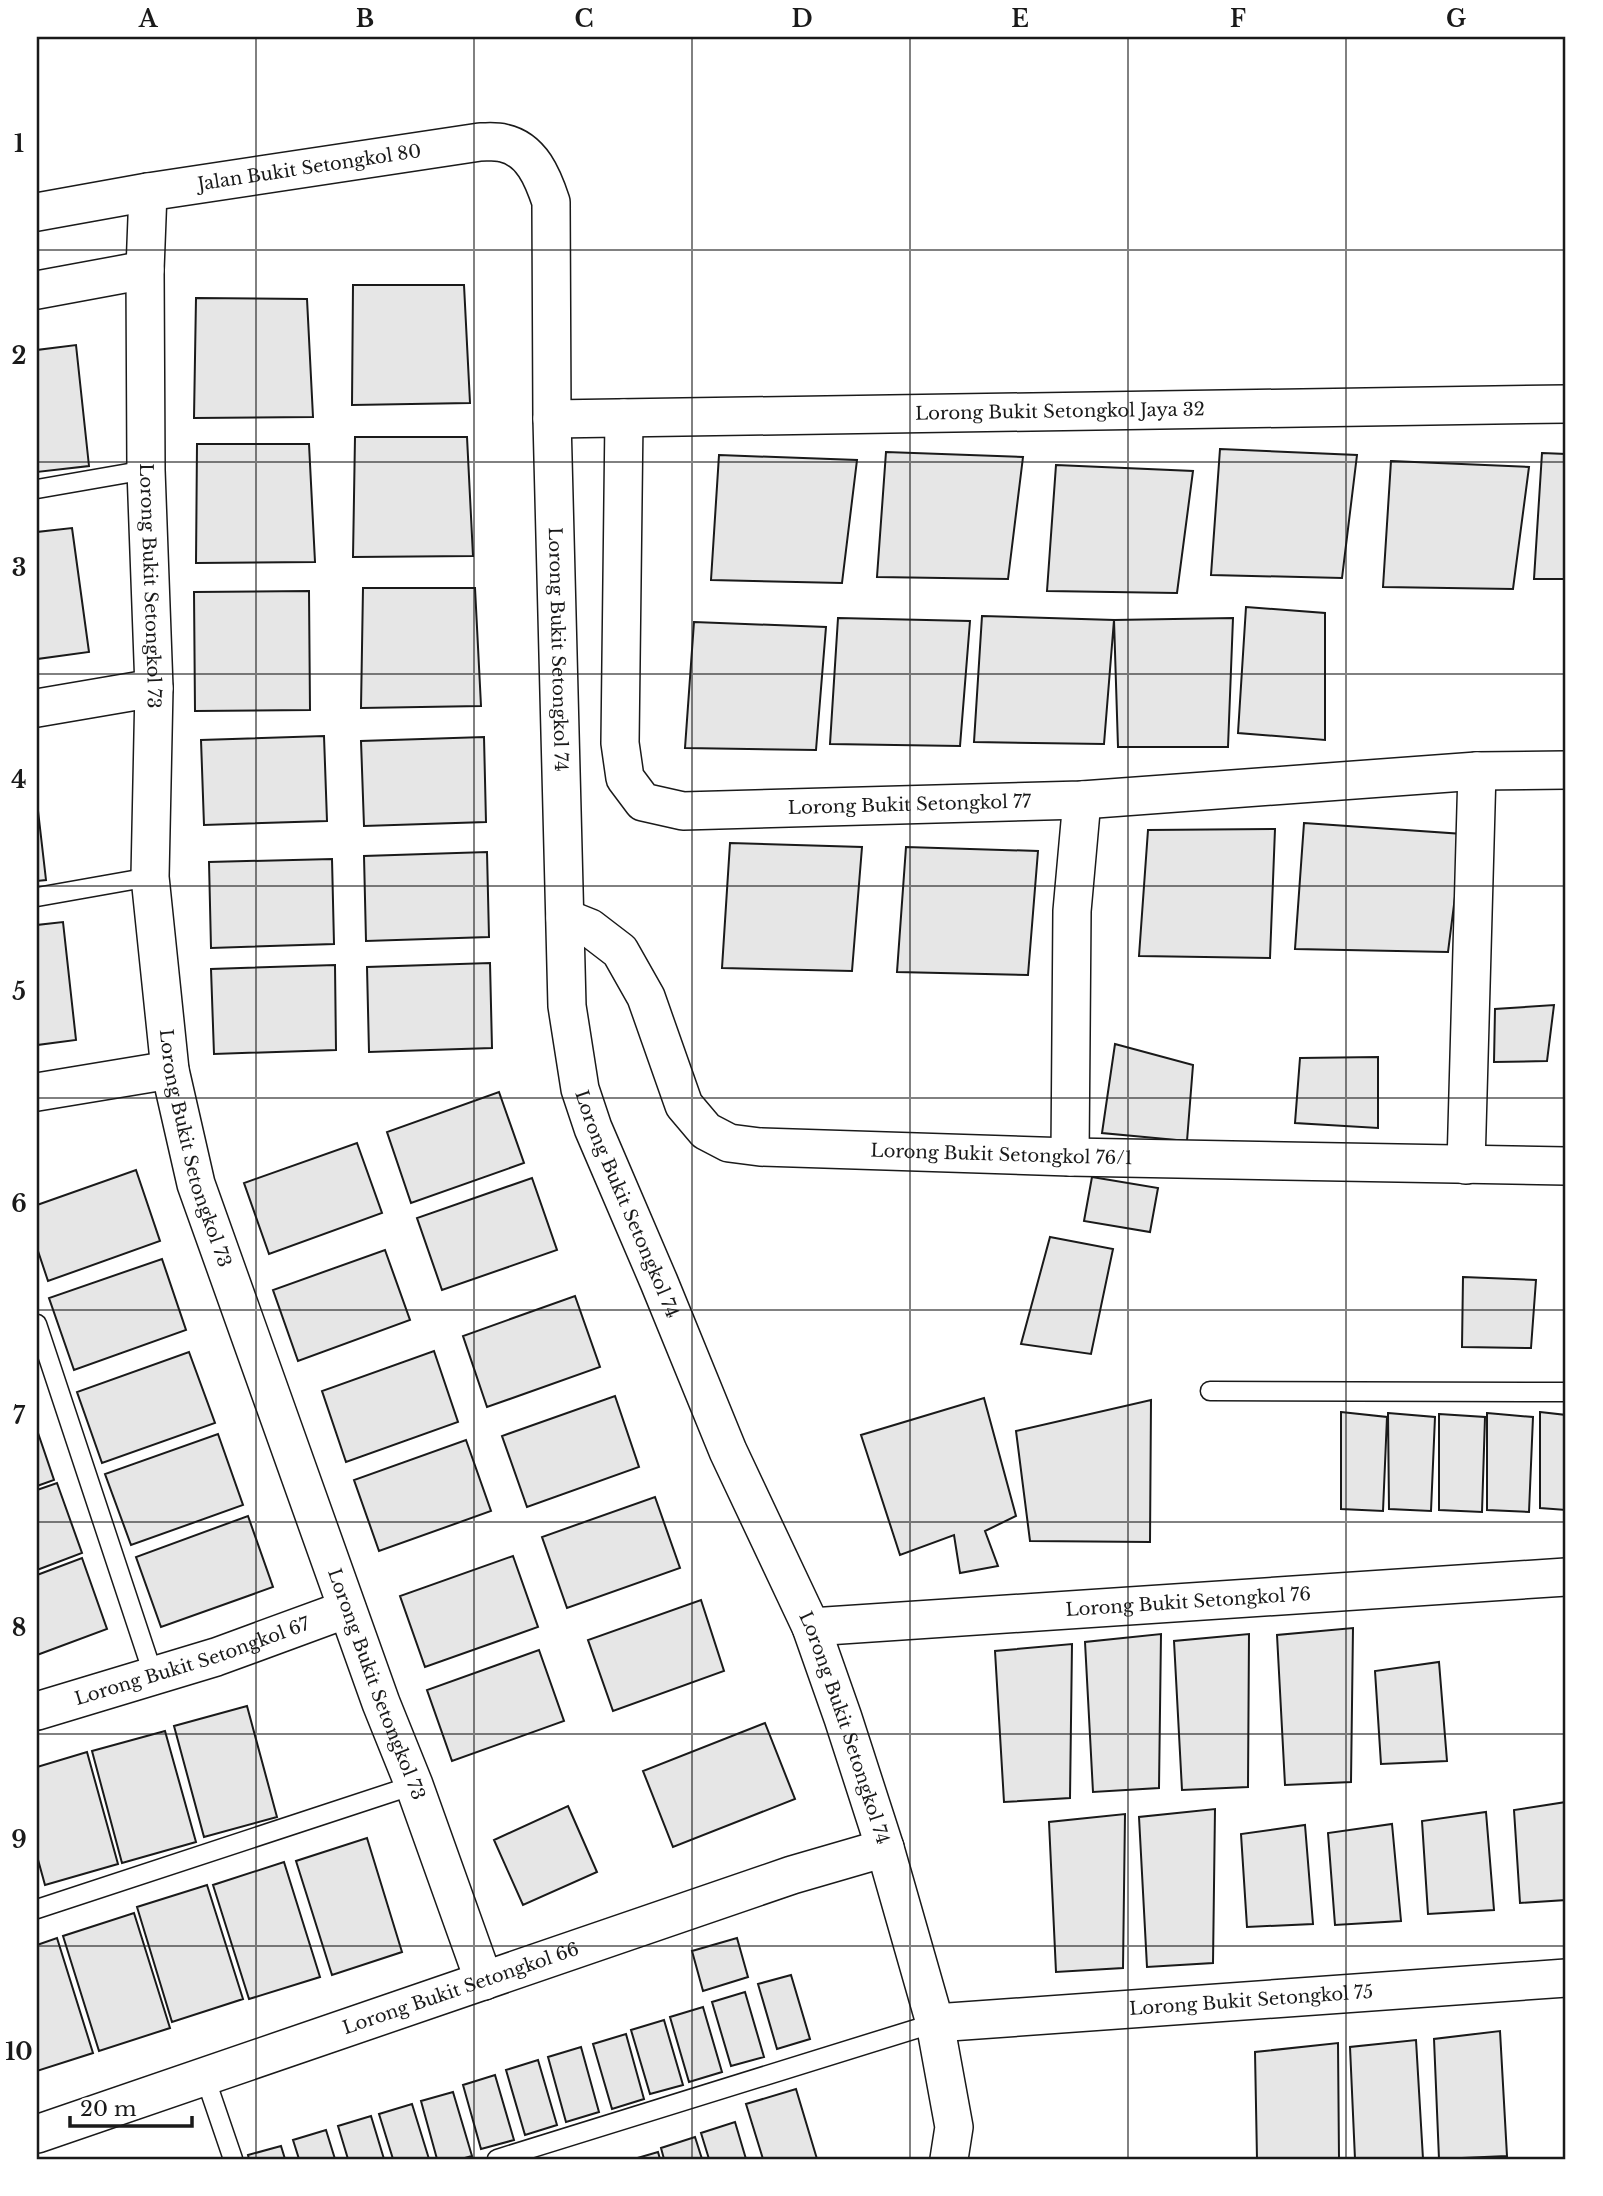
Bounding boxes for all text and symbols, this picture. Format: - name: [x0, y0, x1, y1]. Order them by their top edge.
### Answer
- text: A: [138, 5, 159, 33]
- text: B: [356, 5, 374, 33]
- text: C: [575, 5, 593, 33]
- text: D: [791, 5, 813, 33]
- text: E: [1011, 5, 1029, 33]
- text: F: [1230, 5, 1246, 33]
- text: G: [1446, 5, 1466, 33]
- text: 1: [14, 130, 24, 158]
- street label: Jalan Bukit Setongkol 80: [194, 140, 423, 196]
- text: 2: [12, 342, 26, 370]
- street label: Lorong Bukit Setongkol Jaya 32: [915, 398, 1205, 425]
- street label: Lorong Bukit Setongkol 73: [135, 463, 165, 709]
- street label: Lorong Bukit Setongkol 74: [544, 527, 572, 772]
- text: 3: [12, 554, 26, 582]
- text: 4: [11, 766, 27, 794]
- street label: Lorong Bukit Setongkol 77: [788, 790, 1032, 819]
- text: 5: [12, 978, 26, 1006]
- street label: Lorong Bukit Setongkol 73: [155, 1028, 236, 1270]
- street label: Lorong Bukit Setongkol 74: [570, 1087, 683, 1321]
- street label: Lorong Bukit Setongkol 76/1: [870, 1140, 1133, 1169]
- text: 6: [11, 1190, 27, 1218]
- text: 7: [13, 1402, 26, 1430]
- street label: Lorong Bukit Setongkol 73: [323, 1566, 429, 1803]
- street label: Lorong Bukit Setongkol 76: [1065, 1583, 1312, 1621]
- street label: Lorong Bukit Setongkol 74: [794, 1608, 894, 1847]
- street label: Lorong Bukit Setongkol 67: [72, 1612, 314, 1710]
- text: 8: [12, 1614, 26, 1642]
- text: 9: [11, 1826, 27, 1854]
- street label: Lorong Bukit Setongkol 66: [340, 1938, 582, 2039]
- street label: Lorong Bukit Setongkol 75: [1129, 1981, 1374, 2020]
- text: 10: [5, 2038, 33, 2066]
- scale bar: [70, 2084, 192, 2128]
- text: 20 m: [80, 2096, 137, 2122]

